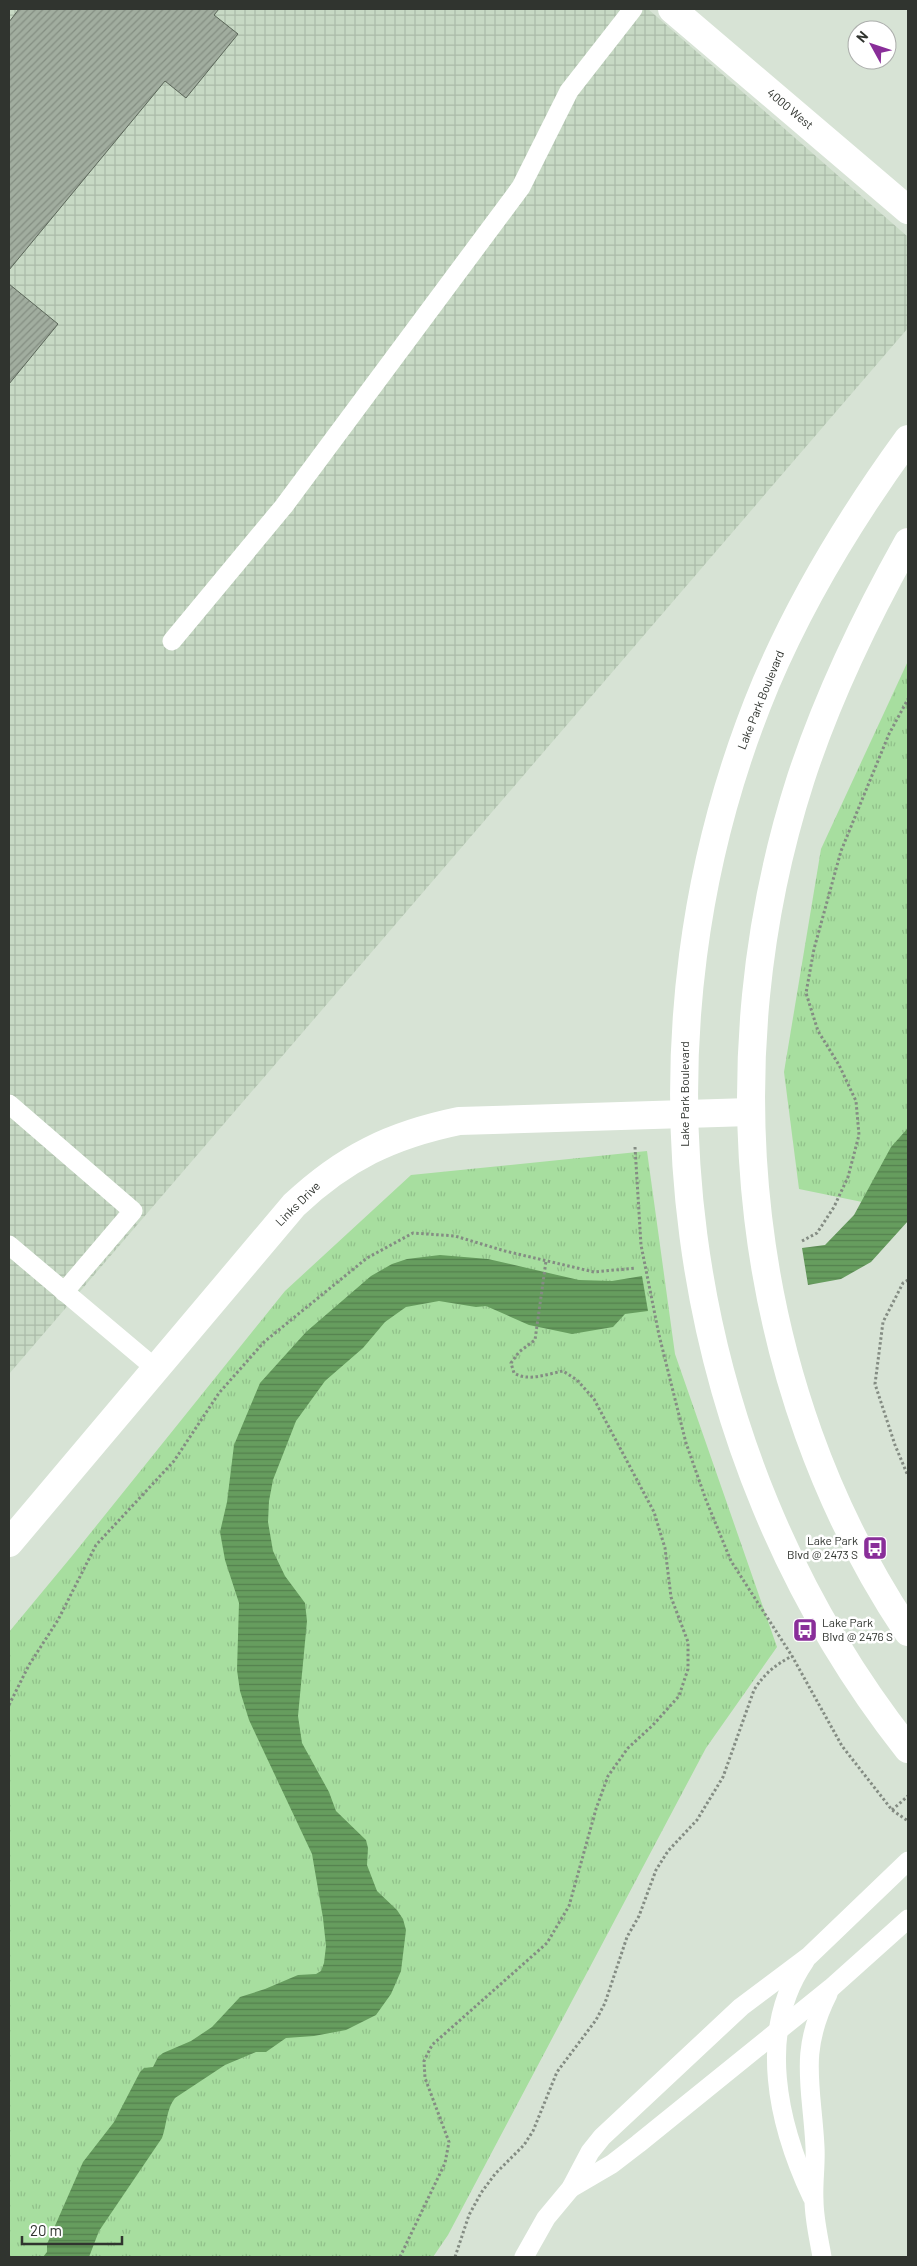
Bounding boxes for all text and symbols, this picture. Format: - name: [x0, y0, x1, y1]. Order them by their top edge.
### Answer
- north arrow: [847, 20, 897, 70]
- text: N: [852, 27, 871, 45]
- street label: 4000 West: [765, 85, 816, 132]
- street label: Lake Park Boulevard: [734, 648, 786, 751]
- street label: Lake Park Boulevard: [677, 1041, 691, 1147]
- street label: Links Drive: [272, 1178, 322, 1228]
- place label: Lake Park Blvd @ 2473 S: [787, 1533, 858, 1561]
- bus stop icon: Lake Park Blvd @ 2473 S: [862, 1535, 888, 1561]
- place label: Lake Park Blvd @ 2476 S: [822, 1615, 893, 1643]
- bus stop icon: Lake Park Blvd @ 2476 S: [792, 1617, 818, 1643]
- scale bar: [22, 2214, 122, 2246]
- text: 20 m: [30, 2221, 62, 2239]

